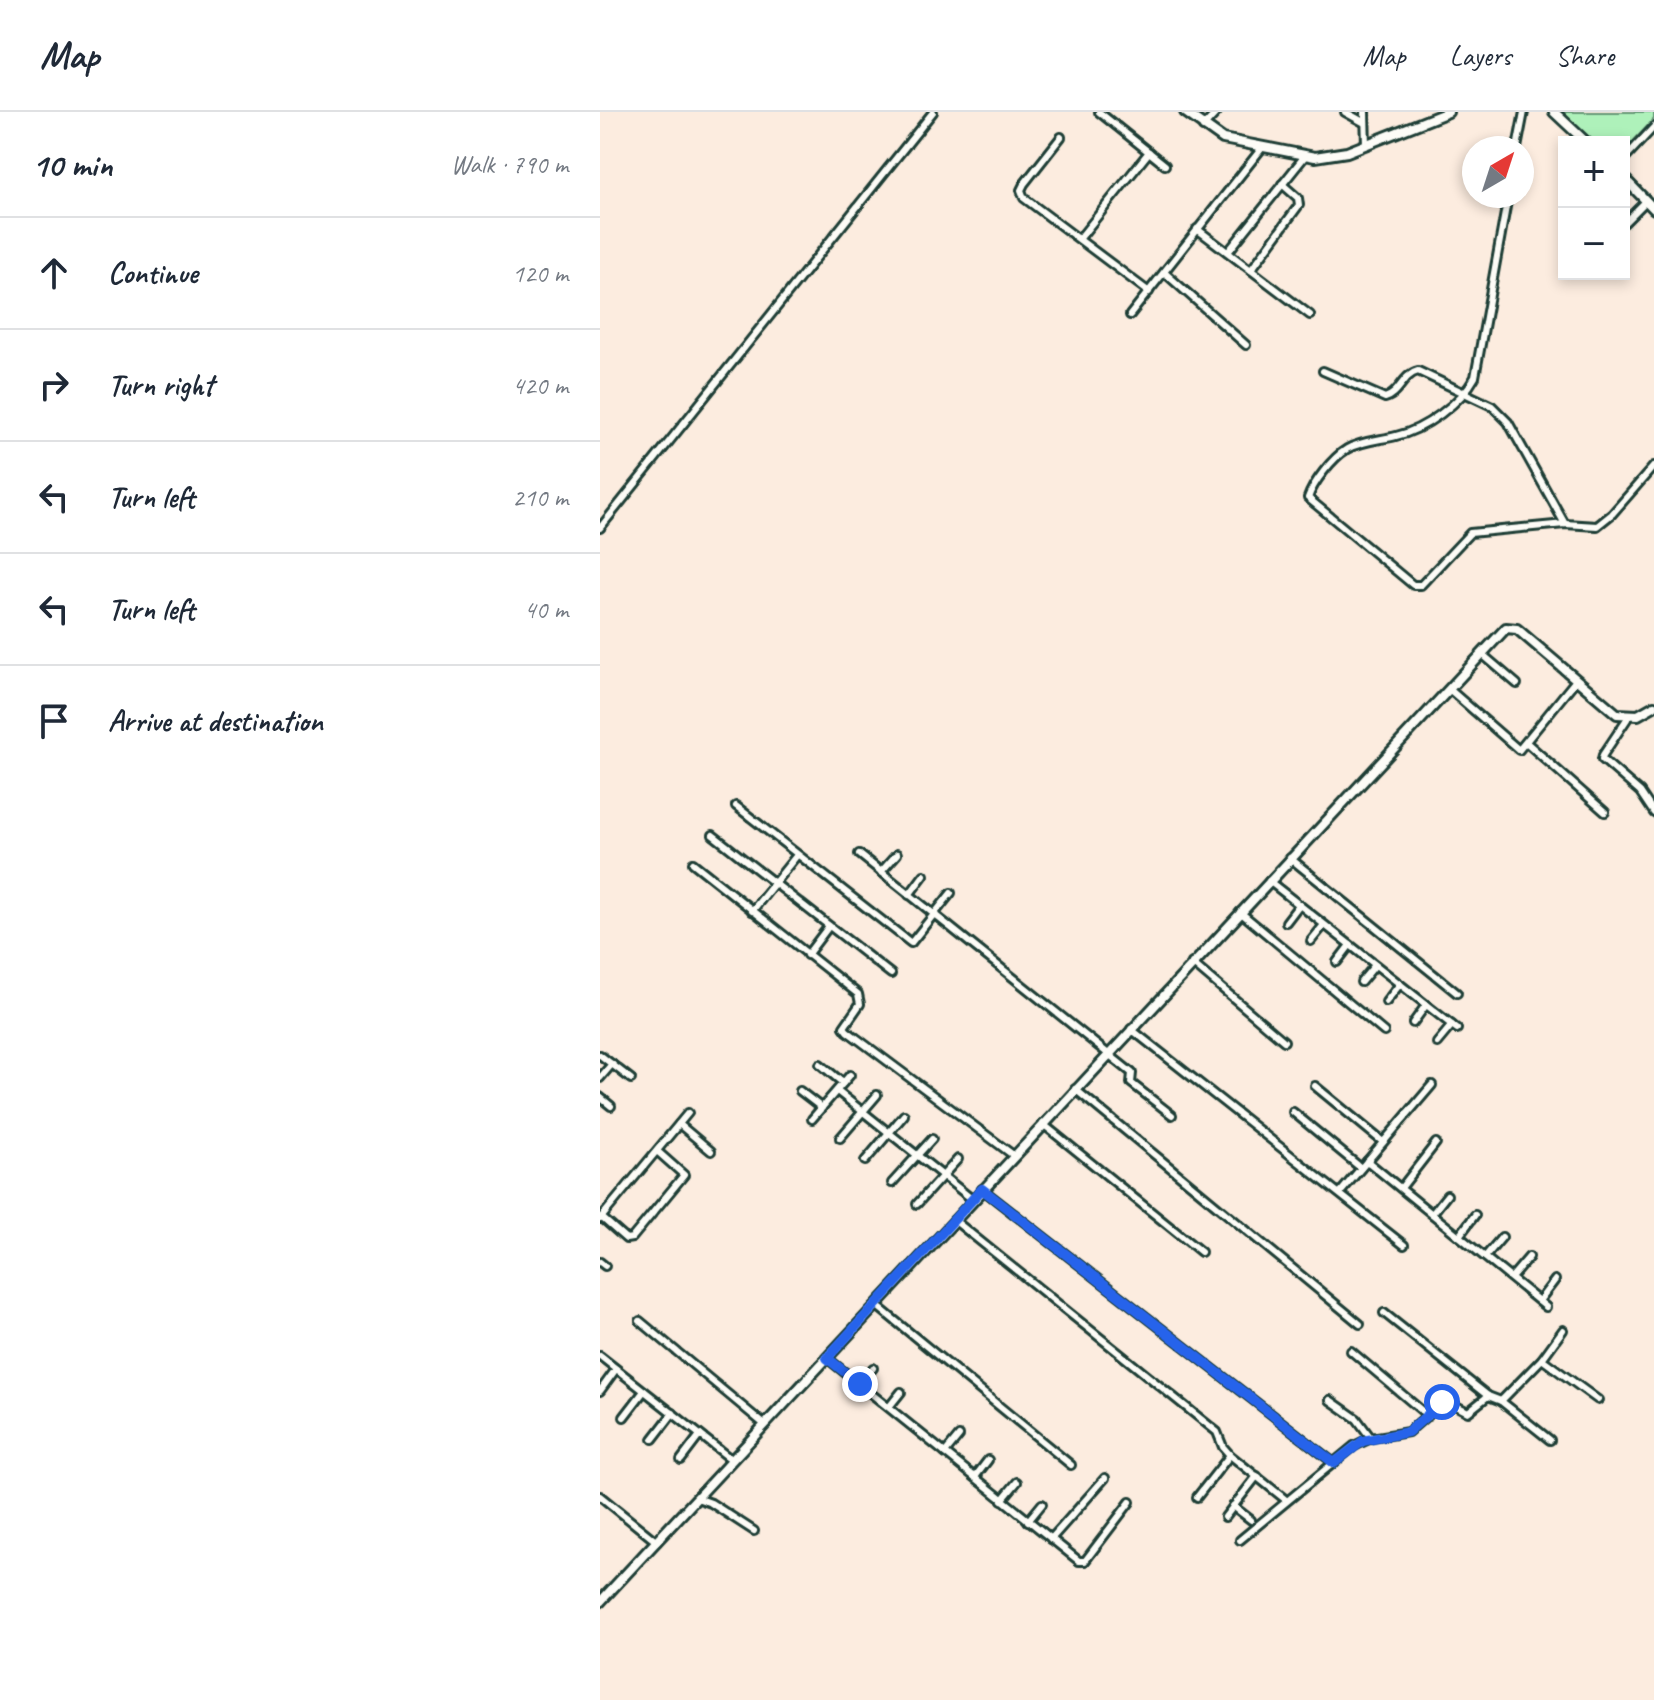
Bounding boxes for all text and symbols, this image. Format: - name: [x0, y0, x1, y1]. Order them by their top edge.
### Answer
- text: Map: [40, 32, 99, 79]
- text: Map: [1363, 38, 1406, 73]
- text: Layers: [1450, 38, 1511, 73]
- text: Share: [1555, 38, 1614, 73]
- north arrow: [1462, 136, 1534, 208]
- map controls: [1558, 136, 1630, 280]
- button: +: [1558, 136, 1630, 208]
- text: 10 min: [32, 143, 112, 186]
- text: Walk · 790 m: [451, 148, 568, 181]
- button: −: [1558, 208, 1630, 280]
- icon: ahead: [32, 251, 76, 295]
- text: Continue: [108, 254, 198, 292]
- text: 120 m: [512, 257, 568, 290]
- icon: right: [32, 363, 76, 407]
- text: Turn right: [108, 366, 213, 404]
- text: 420 m: [512, 369, 568, 402]
- icon: left: [32, 475, 76, 519]
- text: Turn left: [108, 478, 195, 516]
- text: 210 m: [512, 481, 568, 514]
- icon: left: [32, 587, 76, 631]
- text: Turn left: [108, 590, 195, 628]
- text: 40 m: [524, 593, 568, 626]
- icon: arrive: [32, 699, 76, 743]
- text: Arrive at destination: [108, 702, 323, 740]
- route end: [842, 1366, 878, 1402]
- route start: [1424, 1384, 1460, 1420]

